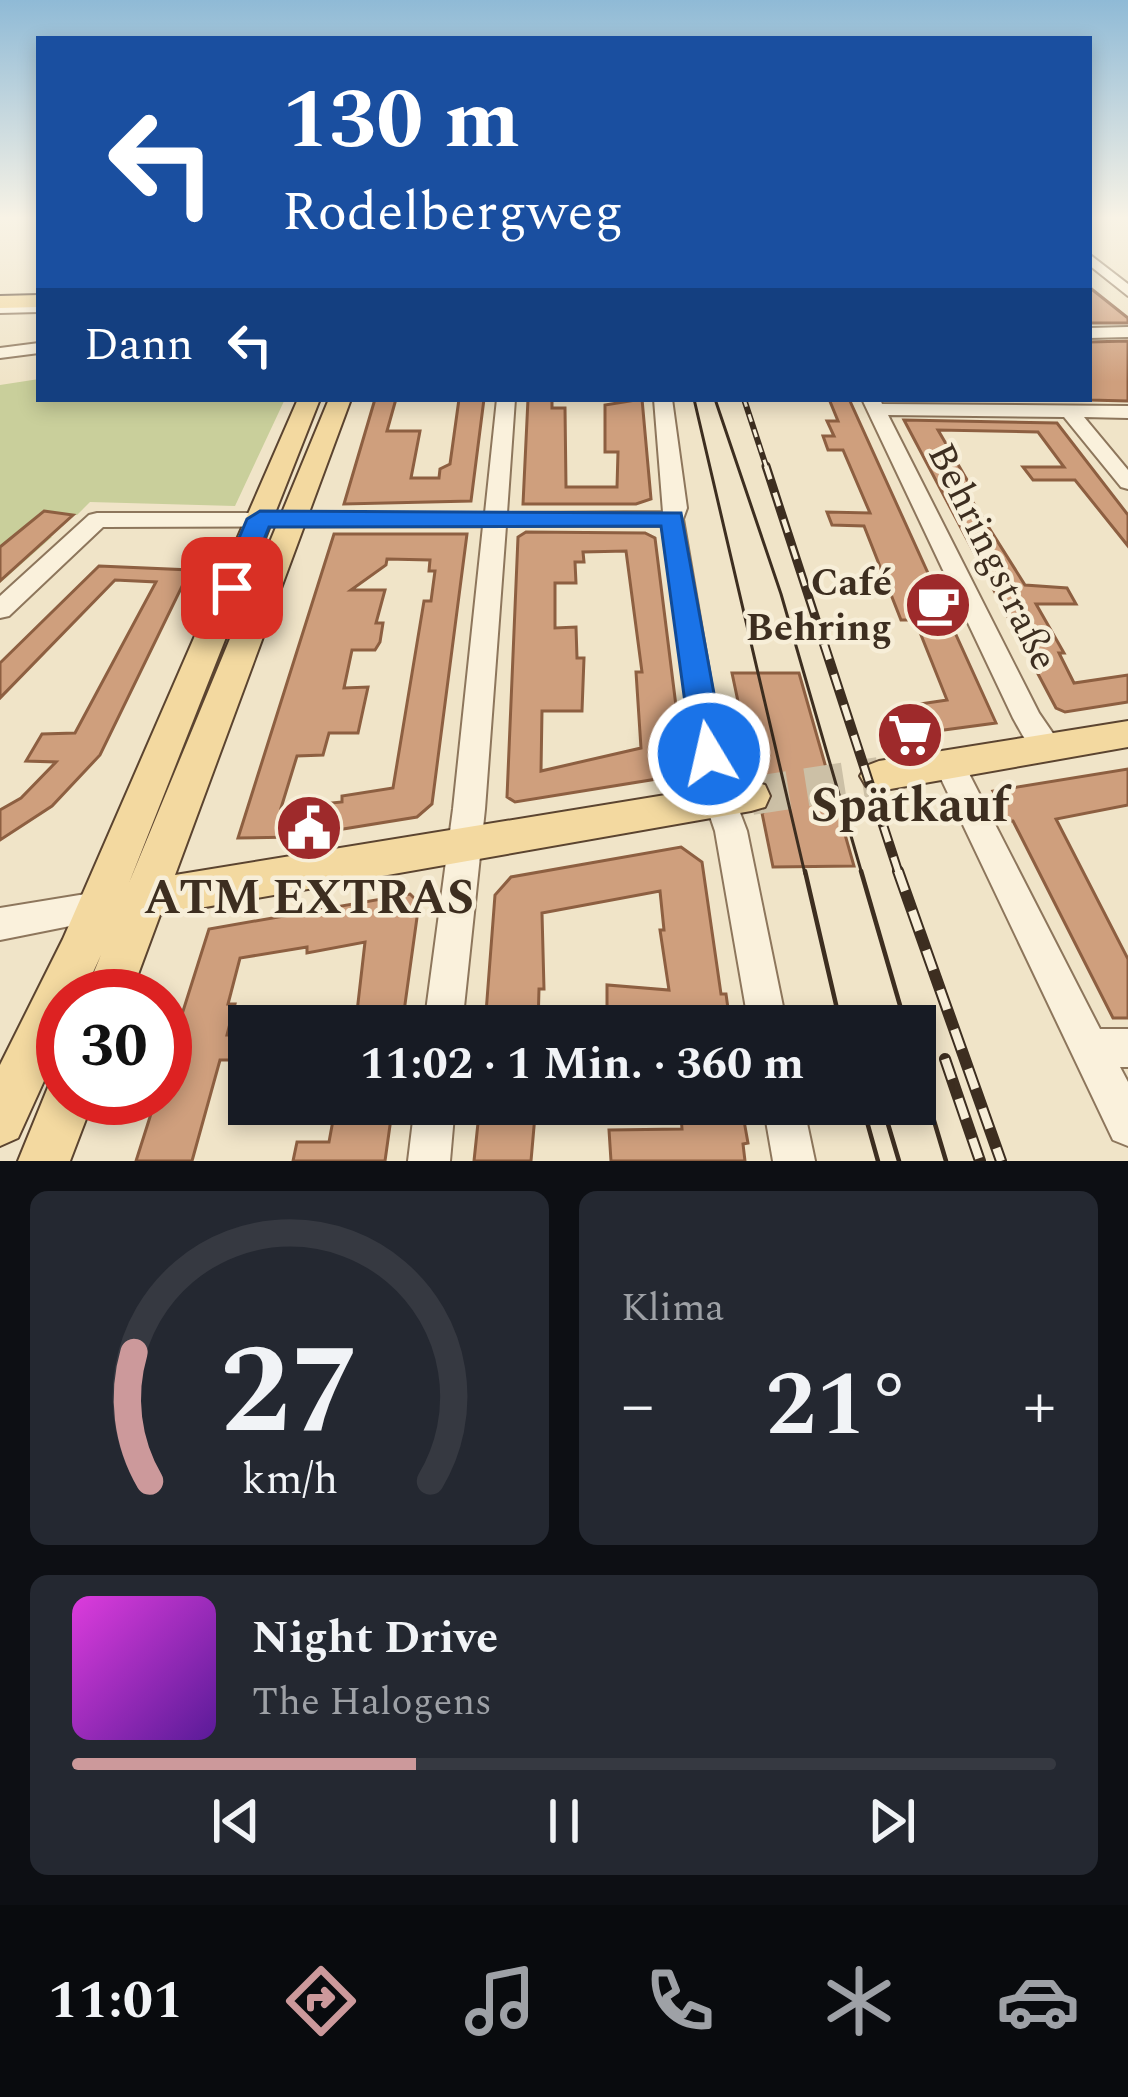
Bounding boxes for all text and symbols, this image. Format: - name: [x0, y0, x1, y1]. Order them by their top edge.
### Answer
- text: 130 m: [282, 57, 520, 185]
- icon: left: [84, 84, 240, 240]
- text: Rodelbergweg: [282, 172, 623, 254]
- text: Dann: [84, 311, 193, 380]
- icon: left: [217, 312, 283, 378]
- street label: Behringstraße: [911, 433, 1073, 681]
- pin: [181, 537, 283, 639]
- place label: Café Behring: [746, 554, 892, 658]
- icon: arrive: [199, 555, 265, 621]
- cafe icon: Café Behring: [903, 570, 973, 640]
- position arrow: [646, 691, 772, 817]
- supermarket icon: Spätkauf: [875, 700, 945, 770]
- place label: Spätkauf: [811, 770, 1012, 843]
- public building icon: ATM EXTRAS: [274, 793, 344, 863]
- place label: ATM EXTRAS: [144, 862, 474, 935]
- speed limit sign: 30: [36, 969, 192, 1125]
- text: 11:02 · 1 Min. · 360 m: [360, 1030, 804, 1099]
- text: Klima: [621, 1279, 724, 1338]
- text: 27: [219, 1298, 360, 1488]
- text: 21°: [766, 1338, 911, 1475]
- text: −: [621, 1356, 654, 1457]
- text: +: [1023, 1356, 1056, 1457]
- text: km/h: [241, 1448, 338, 1513]
- text: Night Drive: [252, 1604, 498, 1673]
- text: The Halogens: [252, 1673, 492, 1732]
- icon: previous: [203, 1788, 269, 1854]
- icon: pause: [531, 1788, 597, 1854]
- icon: next: [859, 1788, 925, 1854]
- icon: directions: [279, 1959, 363, 2043]
- icon: music: [458, 1959, 542, 2043]
- icon: phone: [638, 1959, 722, 2043]
- icon: climate: [817, 1959, 901, 2043]
- icon: car: [996, 1959, 1080, 2043]
- text: 11:01: [48, 1960, 183, 2042]

